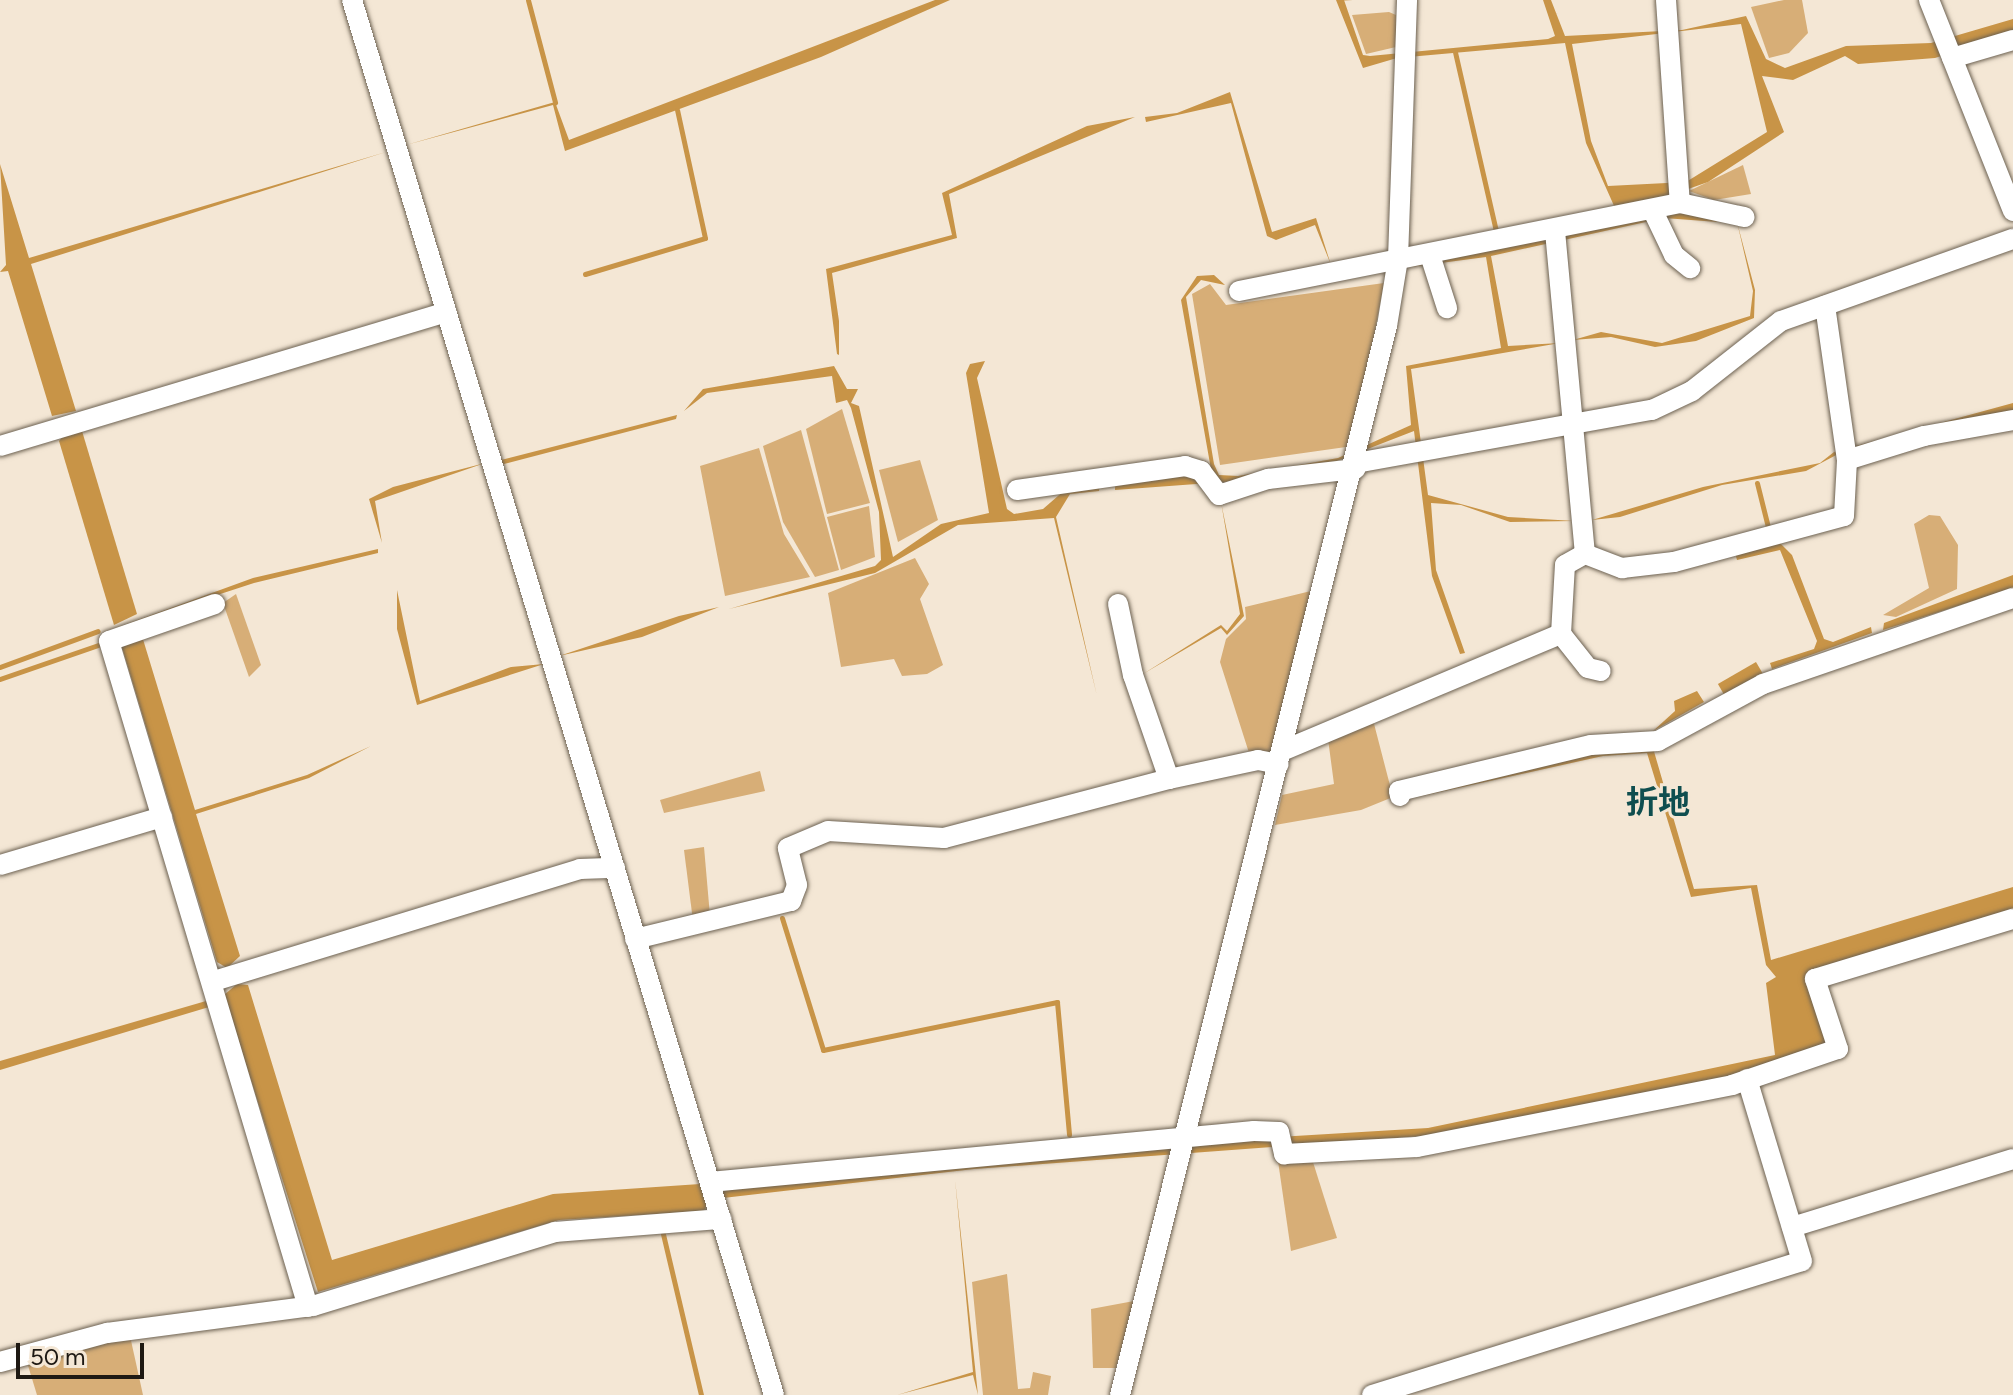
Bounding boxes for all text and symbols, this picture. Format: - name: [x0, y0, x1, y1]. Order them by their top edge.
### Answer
- district label: 折地: [1626, 783, 1690, 821]
- scale bar: [20, 1327, 148, 1377]
- text: 50 m: [30, 1342, 86, 1371]

